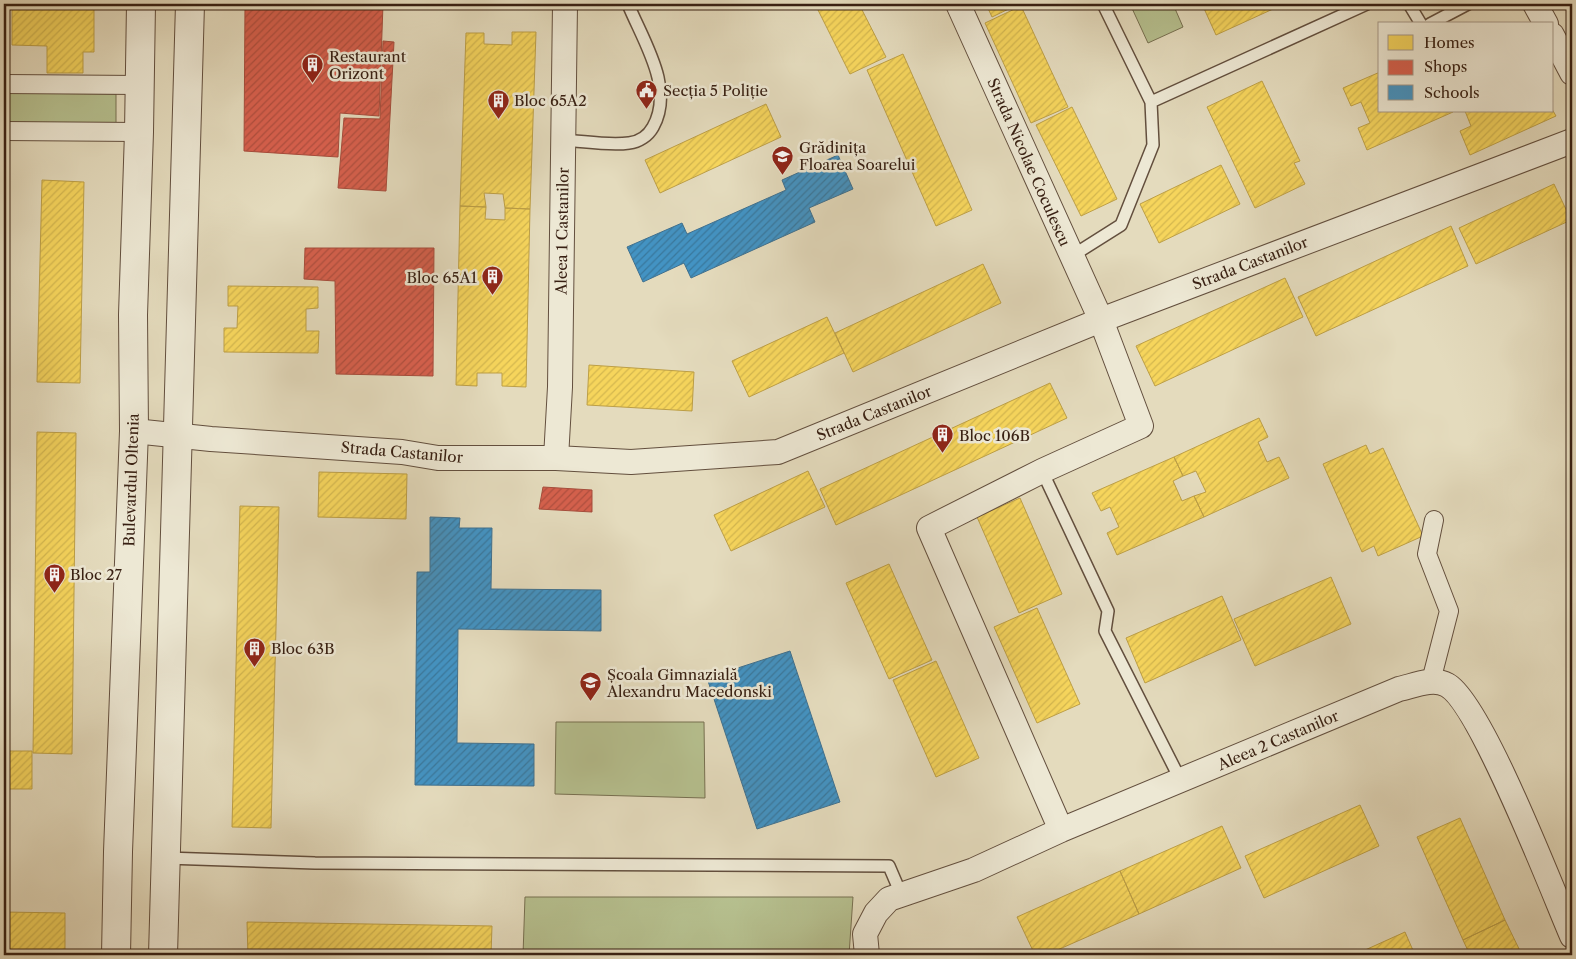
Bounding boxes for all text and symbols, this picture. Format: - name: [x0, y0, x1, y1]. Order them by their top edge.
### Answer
- legend: [1378, 22, 1554, 112]
- text: Homes: [1424, 33, 1475, 52]
- place label: Restaurant Orizont: [329, 47, 407, 83]
- building icon: Restaurant Orizont: [301, 53, 325, 84]
- text: Shops: [1424, 57, 1467, 76]
- street label: Strada Nicolae Coculescu: [983, 75, 1075, 249]
- public building icon: Secția 5 Poliție: [635, 78, 659, 109]
- place label: Secția 5 Poliție: [663, 81, 768, 100]
- text: Schools: [1424, 83, 1480, 102]
- building icon: Bloc 65A2: [486, 88, 510, 119]
- place label: Bloc 65A2: [514, 91, 587, 110]
- place label: Grădinița Floarea Soarelui: [799, 138, 916, 174]
- school or university icon: Grădinița Floarea Soarelui: [771, 144, 795, 175]
- street label: Aleea 1 Castanilor: [551, 166, 573, 296]
- street label: Strada Castanilor: [1189, 232, 1311, 294]
- building icon: Bloc 65A1: [481, 265, 505, 296]
- place label: Bloc 65A1: [407, 268, 478, 287]
- street label: Strada Castanilor: [814, 381, 935, 445]
- street label: Bulevardul Oltenia: [119, 413, 143, 547]
- building icon: Bloc 106B: [931, 423, 955, 454]
- place label: Bloc 106B: [959, 426, 1030, 445]
- street label: Strada Castanilor: [340, 437, 464, 467]
- building icon: Bloc 27: [42, 562, 66, 593]
- place label: Bloc 27: [70, 565, 123, 584]
- building icon: Bloc 63B: [243, 636, 267, 667]
- place label: Bloc 63B: [271, 639, 334, 658]
- place label: Școala Gimnazială Alexandru Macedonski: [606, 665, 772, 701]
- school or university icon: Școala Gimnazială Alexandru Macedonski: [579, 671, 603, 702]
- street label: Aleea 2 Castanilor: [1214, 706, 1342, 774]

